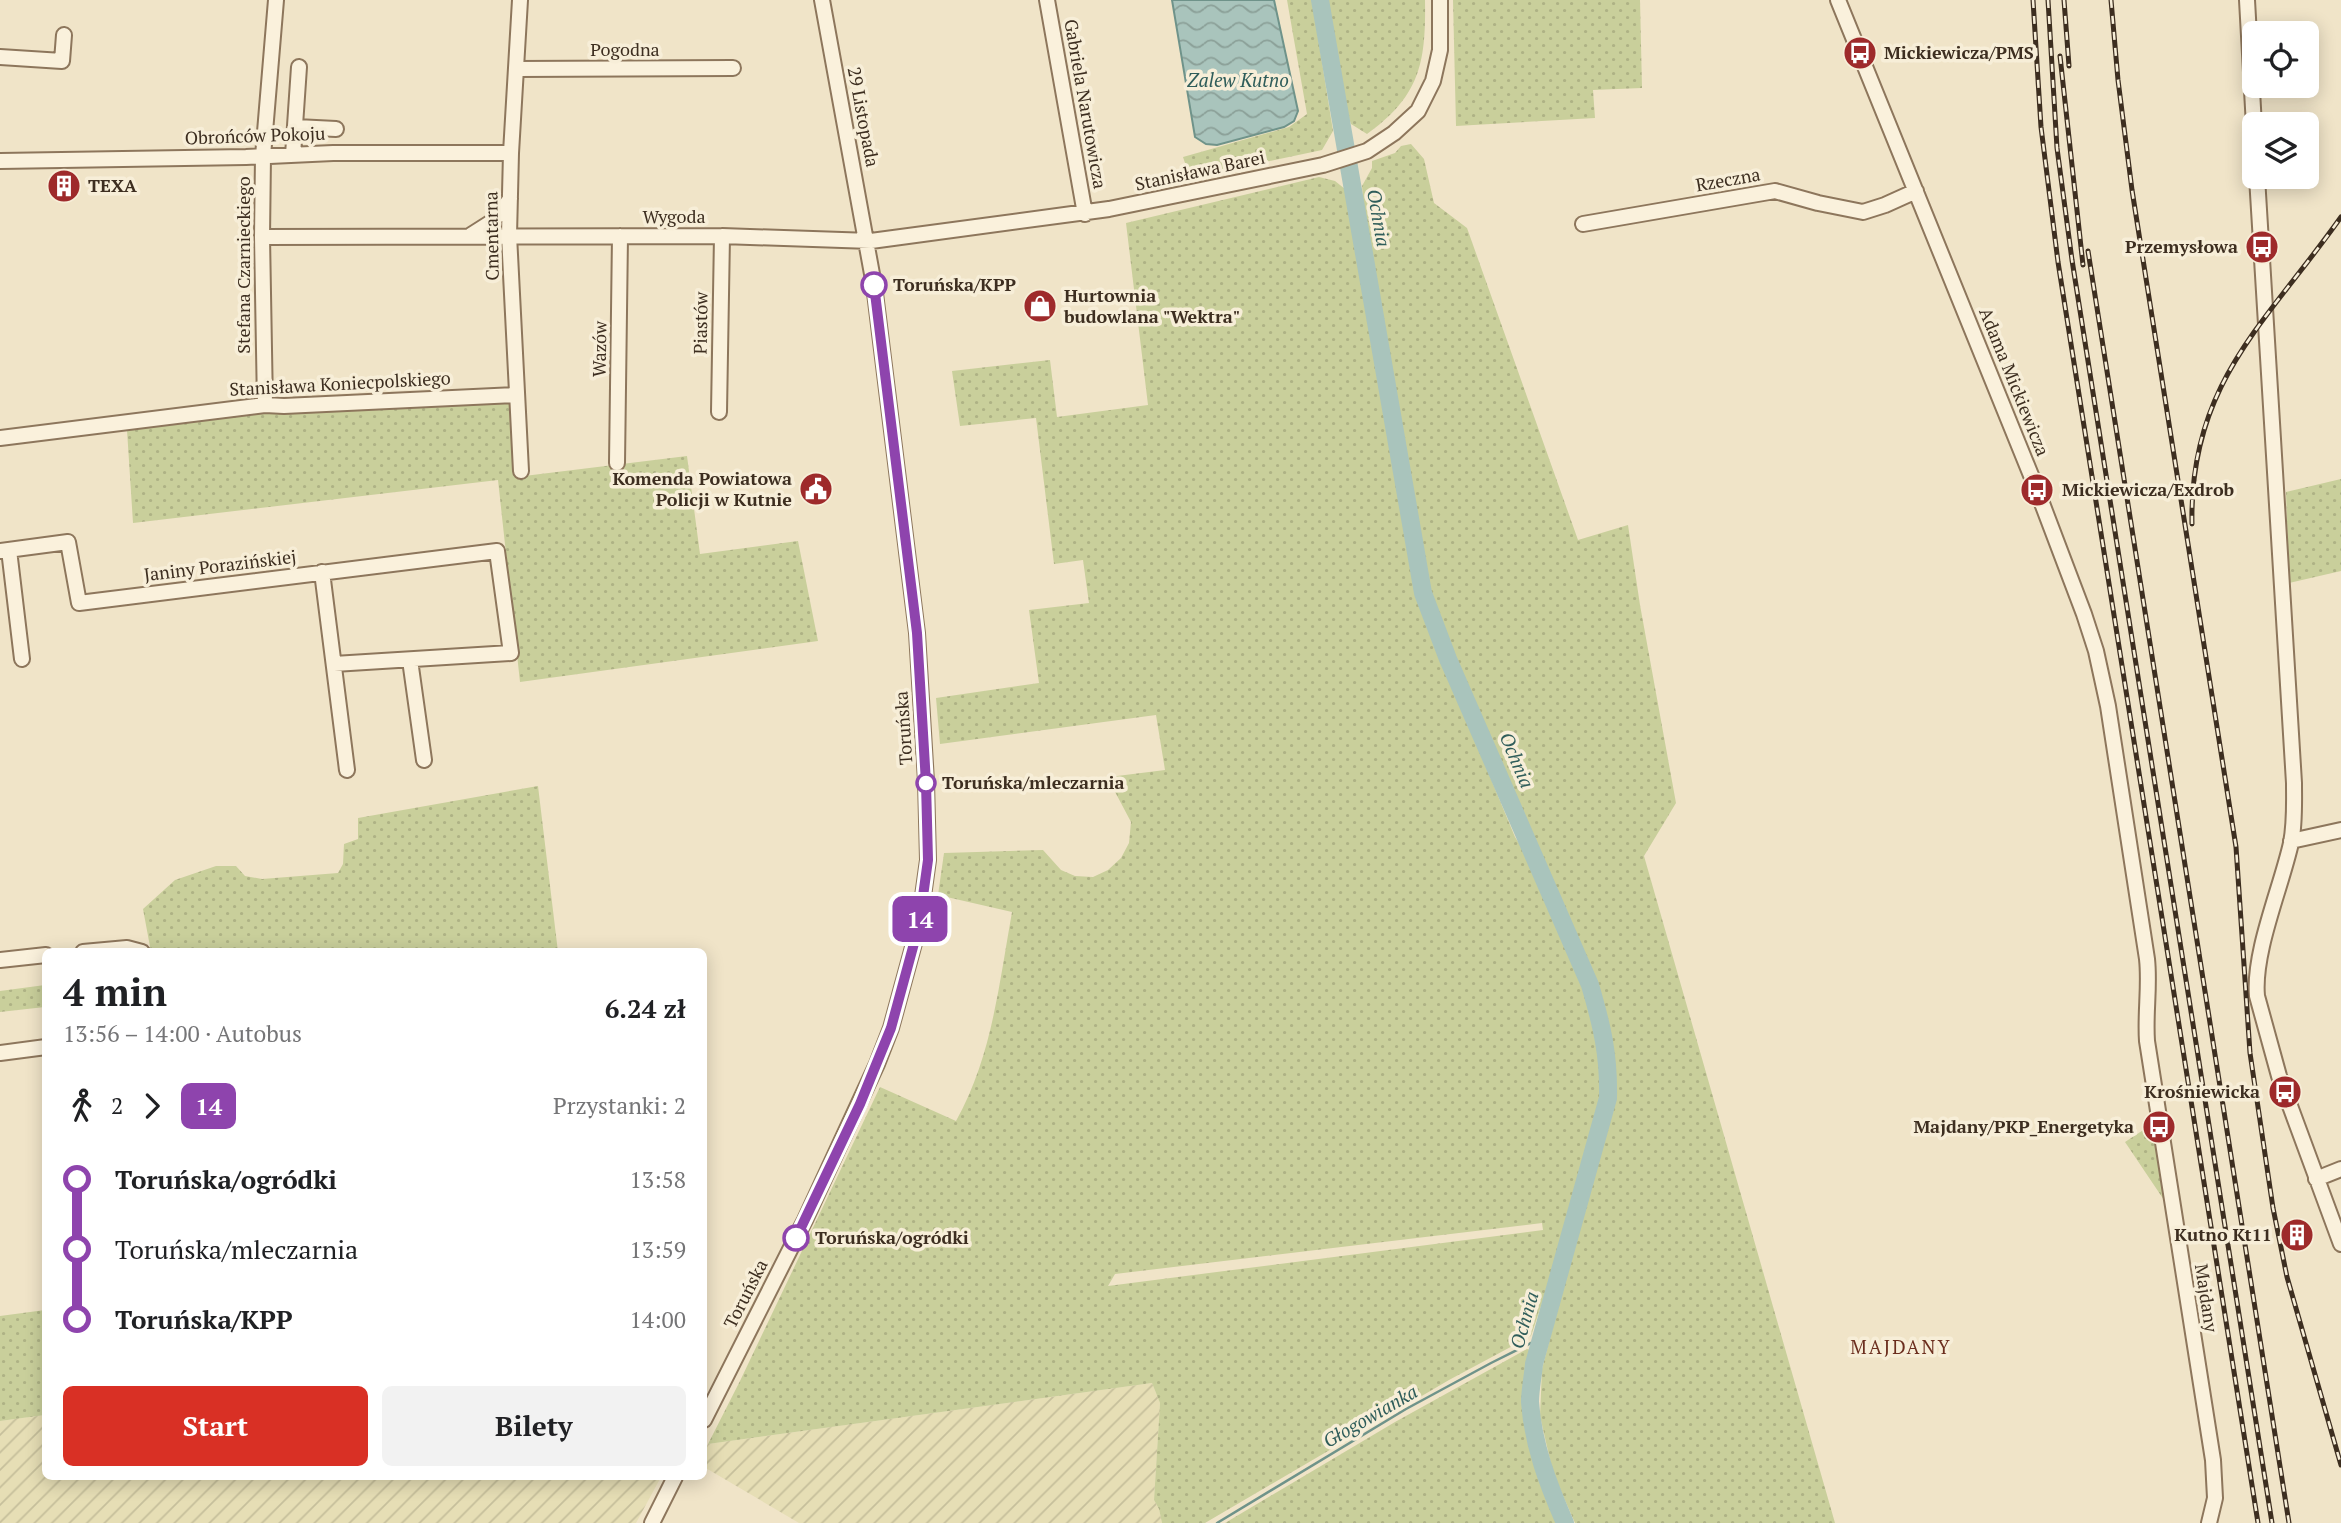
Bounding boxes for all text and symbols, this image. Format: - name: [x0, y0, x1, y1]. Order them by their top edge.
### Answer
- street label: Gabriela Narutowicza: [1059, 17, 1113, 191]
- map controls: [2242, 21, 2319, 189]
- button: locate: [2242, 21, 2319, 98]
- bus stop icon: Mickiewicza/PMS: [1841, 34, 1879, 72]
- street label: Pogodna: [590, 37, 660, 61]
- place label: Mickiewicza/PMS: [1884, 40, 2034, 64]
- street label: 29 Listopada: [843, 65, 885, 169]
- water label: Zalew Kutno: [1187, 67, 1289, 92]
- button: layers: [2242, 112, 2319, 189]
- street label: Obrońców Pokoju: [184, 121, 326, 149]
- street label: Stanisława Barei: [1133, 145, 1267, 196]
- street label: Rzeczna: [1694, 162, 1762, 197]
- building icon: TEXA: [45, 167, 83, 205]
- place label: TEXA: [88, 173, 138, 197]
- street label: Stefana Czarnieckiego: [231, 176, 255, 354]
- water label: Ochnia: [1362, 187, 1397, 249]
- street label: Cmentarna: [478, 191, 504, 281]
- street label: Wygoda: [642, 204, 706, 228]
- bus stop icon: Przemysłowa: [2243, 228, 2281, 266]
- place label: Przemysłowa: [2125, 234, 2238, 258]
- marker: Toruńska/KPP: [861, 272, 887, 298]
- place label: Toruńska/KPP: [893, 272, 1016, 296]
- place label: Hurtownia budowlana "Wektra": [1063, 283, 1240, 328]
- shop icon: Hurtownia budowlana "Wektra": [1021, 287, 1059, 325]
- street label: Piastów: [687, 291, 713, 354]
- street label: Adama Mickiewicza: [1974, 304, 2056, 459]
- street label: Wazów: [587, 320, 612, 377]
- street label: Stanisława Koniecpolskiego: [229, 365, 451, 401]
- place label: Komenda Powiatowa Policji w Kutnie: [612, 466, 792, 511]
- public building icon: Komenda Powiatowa Policji w Kutnie: [797, 470, 835, 508]
- bus stop icon: Mickiewicza/Exdrob: [2018, 471, 2056, 509]
- place label: Mickiewicza/Exdrob: [2062, 477, 2235, 501]
- street label: Janiny Porazińskiej: [142, 544, 297, 586]
- street label: Toruńska: [888, 690, 918, 766]
- water label: Ochnia: [1495, 728, 1540, 791]
- place label: Toruńska/mleczarnia: [942, 770, 1124, 794]
- marker: Toruńska/mleczarnia: [916, 773, 936, 793]
- line badge: 14: [888, 896, 951, 942]
- text: 14: [906, 903, 934, 935]
- text: 4 min: [63, 967, 167, 1017]
- text: 6.24 zł: [605, 991, 686, 1025]
- text: 13:56 – 14:00 · Autobus: [63, 1018, 302, 1049]
- bus stop icon: Krośniewicka: [2266, 1073, 2304, 1111]
- place label: Krośniewicka: [2144, 1079, 2260, 1103]
- icon: walk: [63, 1087, 101, 1125]
- icon: forward: [133, 1087, 171, 1125]
- text: 2: [111, 1090, 123, 1121]
- text: 14: [195, 1090, 222, 1122]
- text: Przystanki: 2: [553, 1090, 686, 1121]
- bus stop icon: Majdany/PKP_Energetyka: [2140, 1108, 2178, 1146]
- place label: Majdany/PKP_Energetyka: [1913, 1114, 2134, 1138]
- text: Toruńska/ogródki: [115, 1162, 337, 1196]
- text: 13:58: [629, 1164, 686, 1195]
- building icon: Kutno Kt11: [2278, 1216, 2316, 1254]
- place label: Kutno Kt11: [2174, 1222, 2272, 1246]
- marker: Toruńska/ogródki: [783, 1225, 809, 1251]
- place label: Toruńska/ogródki: [815, 1225, 969, 1249]
- text: Toruńska/mleczarnia: [115, 1232, 358, 1266]
- text: 13:59: [629, 1234, 686, 1265]
- street label: Toruńska: [718, 1255, 773, 1332]
- street label: Majdany: [2190, 1262, 2224, 1335]
- water label: Ochnia: [1503, 1288, 1544, 1351]
- text: Toruńska/KPP: [115, 1302, 293, 1336]
- text: 14:00: [629, 1304, 686, 1335]
- district label: MAJDANY: [1850, 1334, 1952, 1359]
- water label: Głogowianka: [1318, 1378, 1422, 1453]
- button: Start: [63, 1386, 368, 1466]
- button: Bilety: [382, 1386, 686, 1466]

